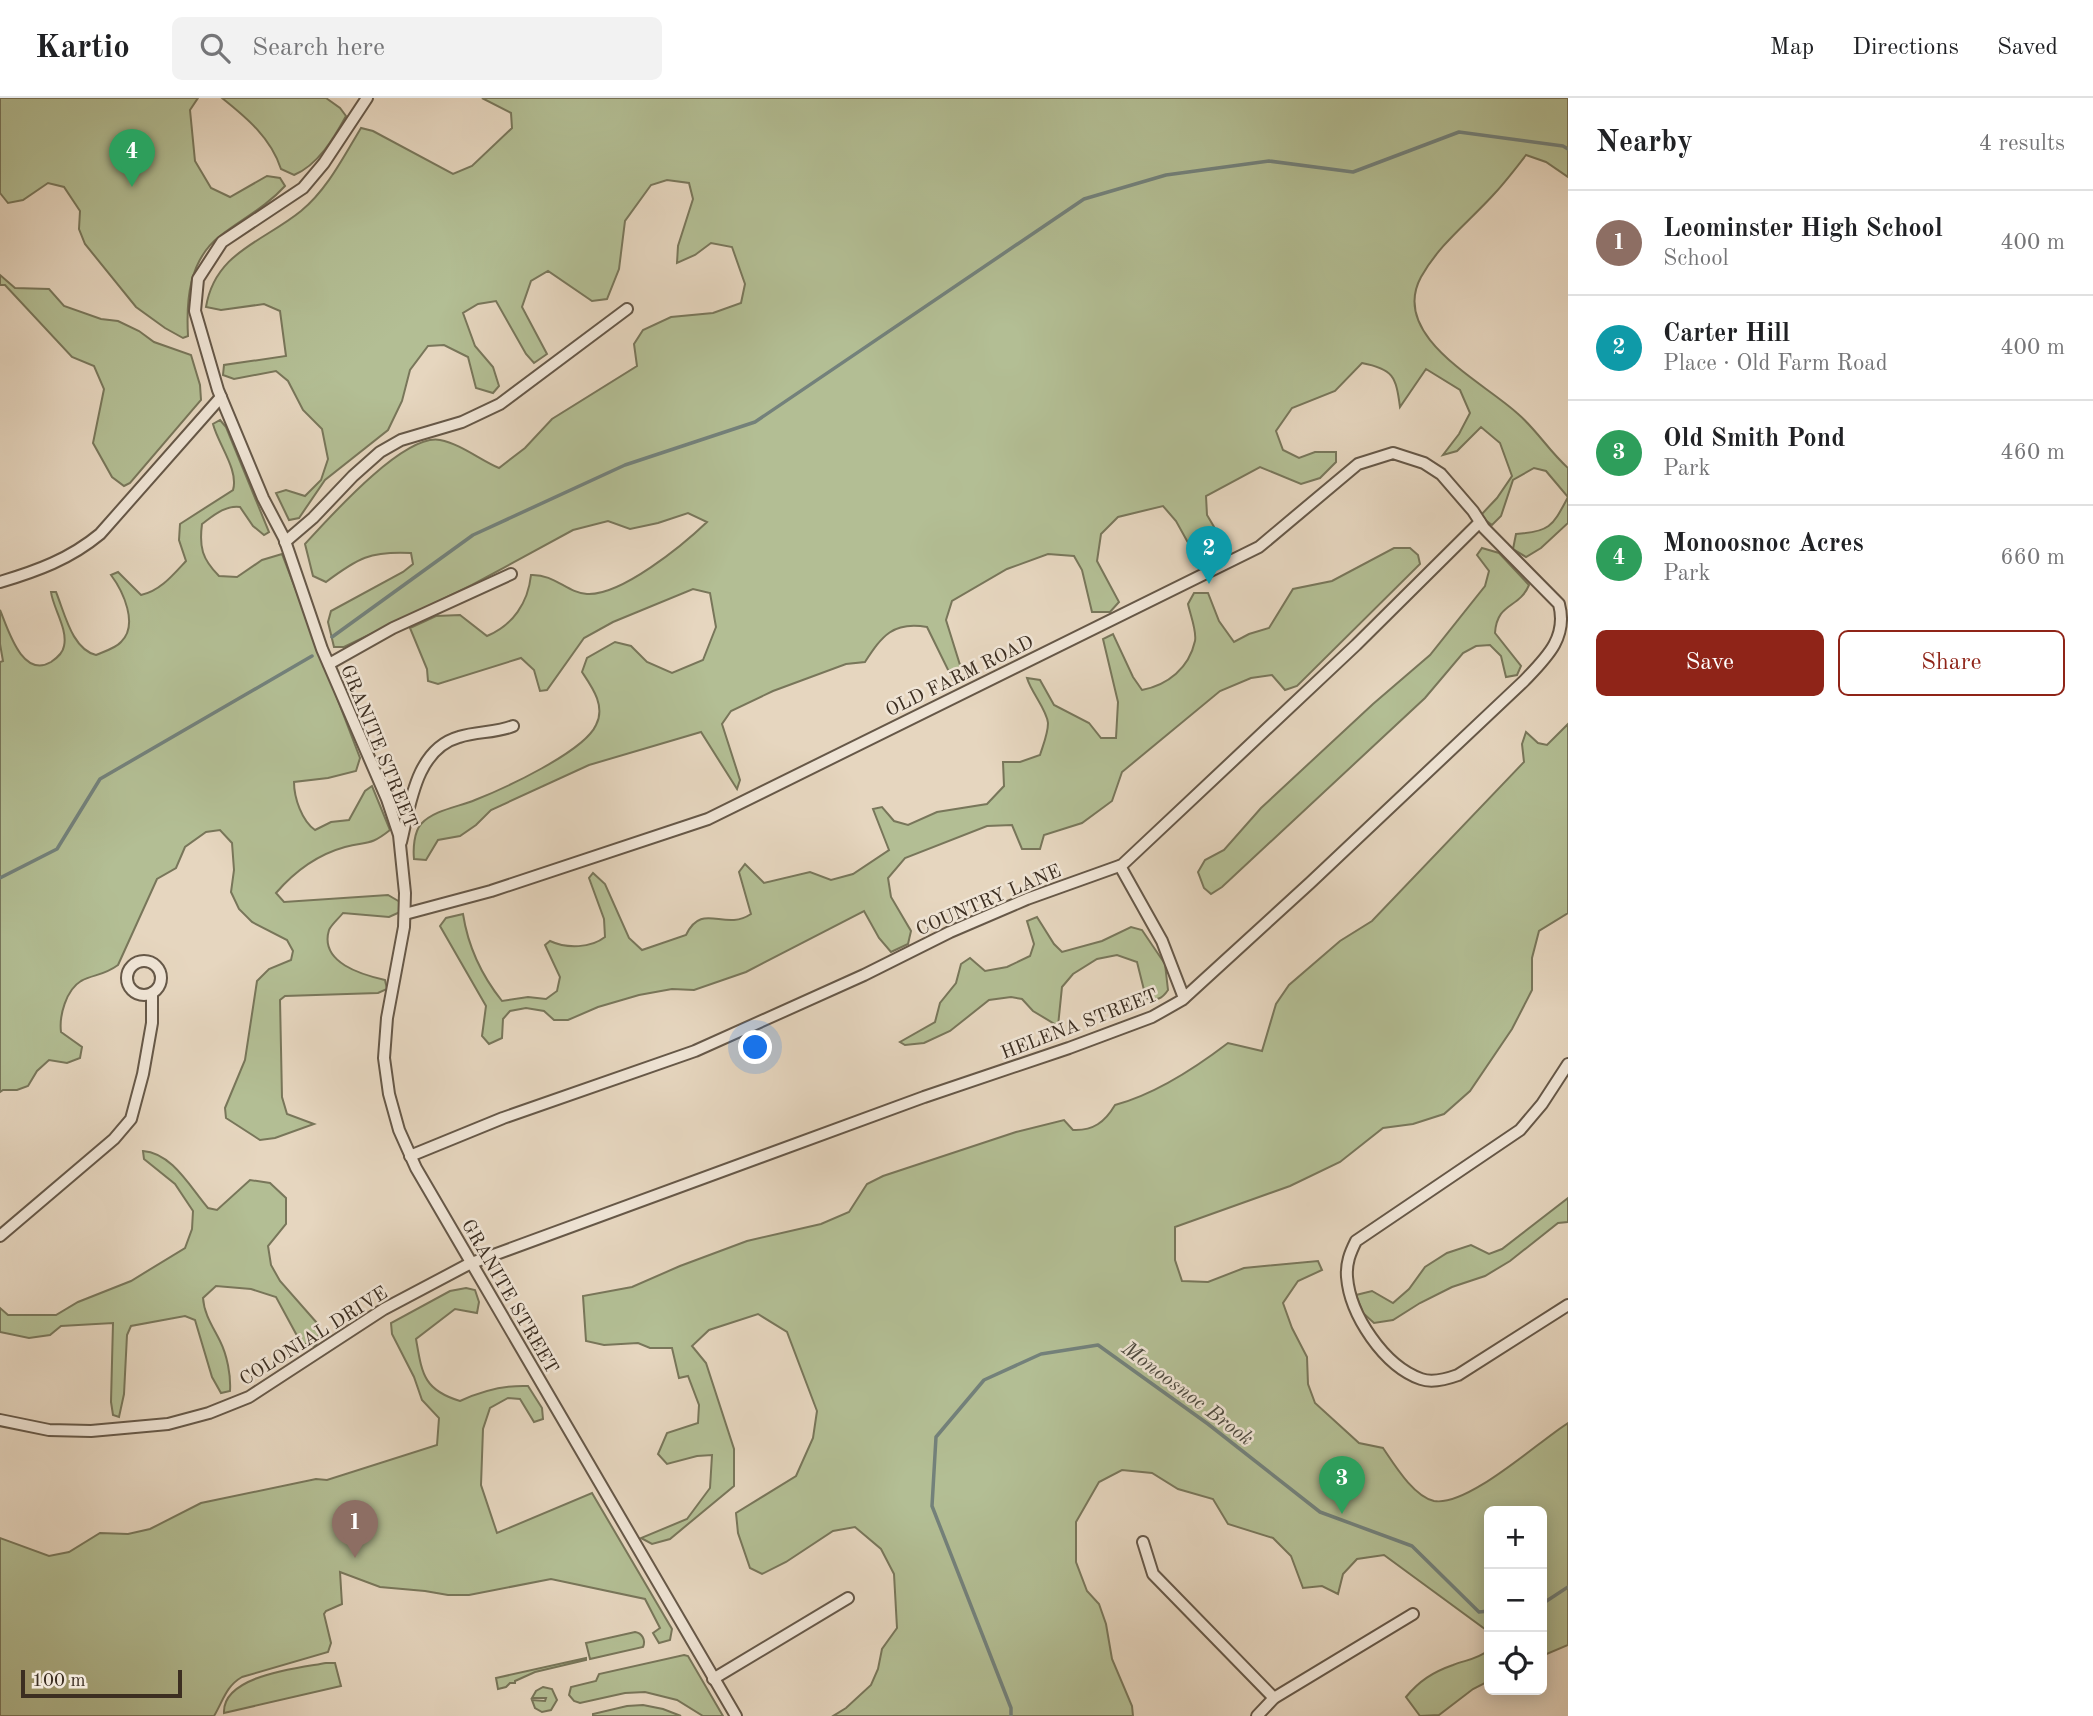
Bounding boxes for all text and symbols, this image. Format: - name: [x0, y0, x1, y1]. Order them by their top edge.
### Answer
- search box: [172, 17, 662, 80]
- icon: search: [196, 29, 234, 67]
- text: Kartio: [35, 32, 130, 65]
- text: Search here: [252, 35, 385, 61]
- text: Map: [1770, 36, 1814, 60]
- text: Directions: [1852, 36, 1959, 60]
- text: Saved: [1997, 36, 2058, 60]
- text: Nearby: [1596, 128, 1693, 158]
- pin: 4: [109, 129, 155, 187]
- text: 4 results: [1979, 132, 2065, 155]
- text: Leominster High School: [1663, 216, 1943, 242]
- text: 1: [1612, 231, 1626, 254]
- text: 400 m: [2000, 231, 2065, 254]
- text: School: [1663, 247, 1729, 270]
- text: Carter Hill: [1663, 321, 1790, 347]
- text: 2: [1612, 336, 1626, 359]
- text: 400 m: [2000, 336, 2065, 359]
- text: Place · Old Farm Road: [1663, 352, 1888, 375]
- text: Old Smith Pond: [1663, 426, 1845, 452]
- text: 3: [1612, 441, 1626, 464]
- text: 460 m: [2000, 441, 2065, 464]
- text: Park: [1663, 457, 1710, 480]
- pin: 2: [1186, 526, 1232, 584]
- text: Monoosnoc Acres: [1663, 531, 1864, 557]
- text: 4: [1612, 546, 1626, 569]
- text: 660 m: [2000, 546, 2065, 569]
- text: Park: [1663, 562, 1710, 585]
- button: Save: [1596, 630, 1824, 696]
- button: Share: [1838, 630, 2065, 696]
- street label: OLD FARM ROAD: [883, 633, 1037, 721]
- street label: GRANITE STREET: [336, 662, 419, 831]
- street label: COUNTRY LANE: [914, 862, 1064, 940]
- street label: HELENA STREET: [999, 987, 1161, 1064]
- your location: [738, 1030, 772, 1064]
- street label: GRANITE STREET: [457, 1217, 561, 1378]
- street label: COLONIAL DRIVE: [237, 1284, 392, 1390]
- water label: Monoosnoc Brook: [1117, 1338, 1257, 1450]
- pin: 3: [1319, 1456, 1365, 1514]
- pin: 1: [332, 1500, 378, 1558]
- map controls: [1484, 1506, 1547, 1695]
- button: +: [1484, 1506, 1547, 1569]
- button: −: [1484, 1569, 1547, 1632]
- button: locate: [1484, 1632, 1547, 1695]
- scale bar: [21, 1667, 182, 1699]
- text: 100 m: [32, 1672, 85, 1691]

